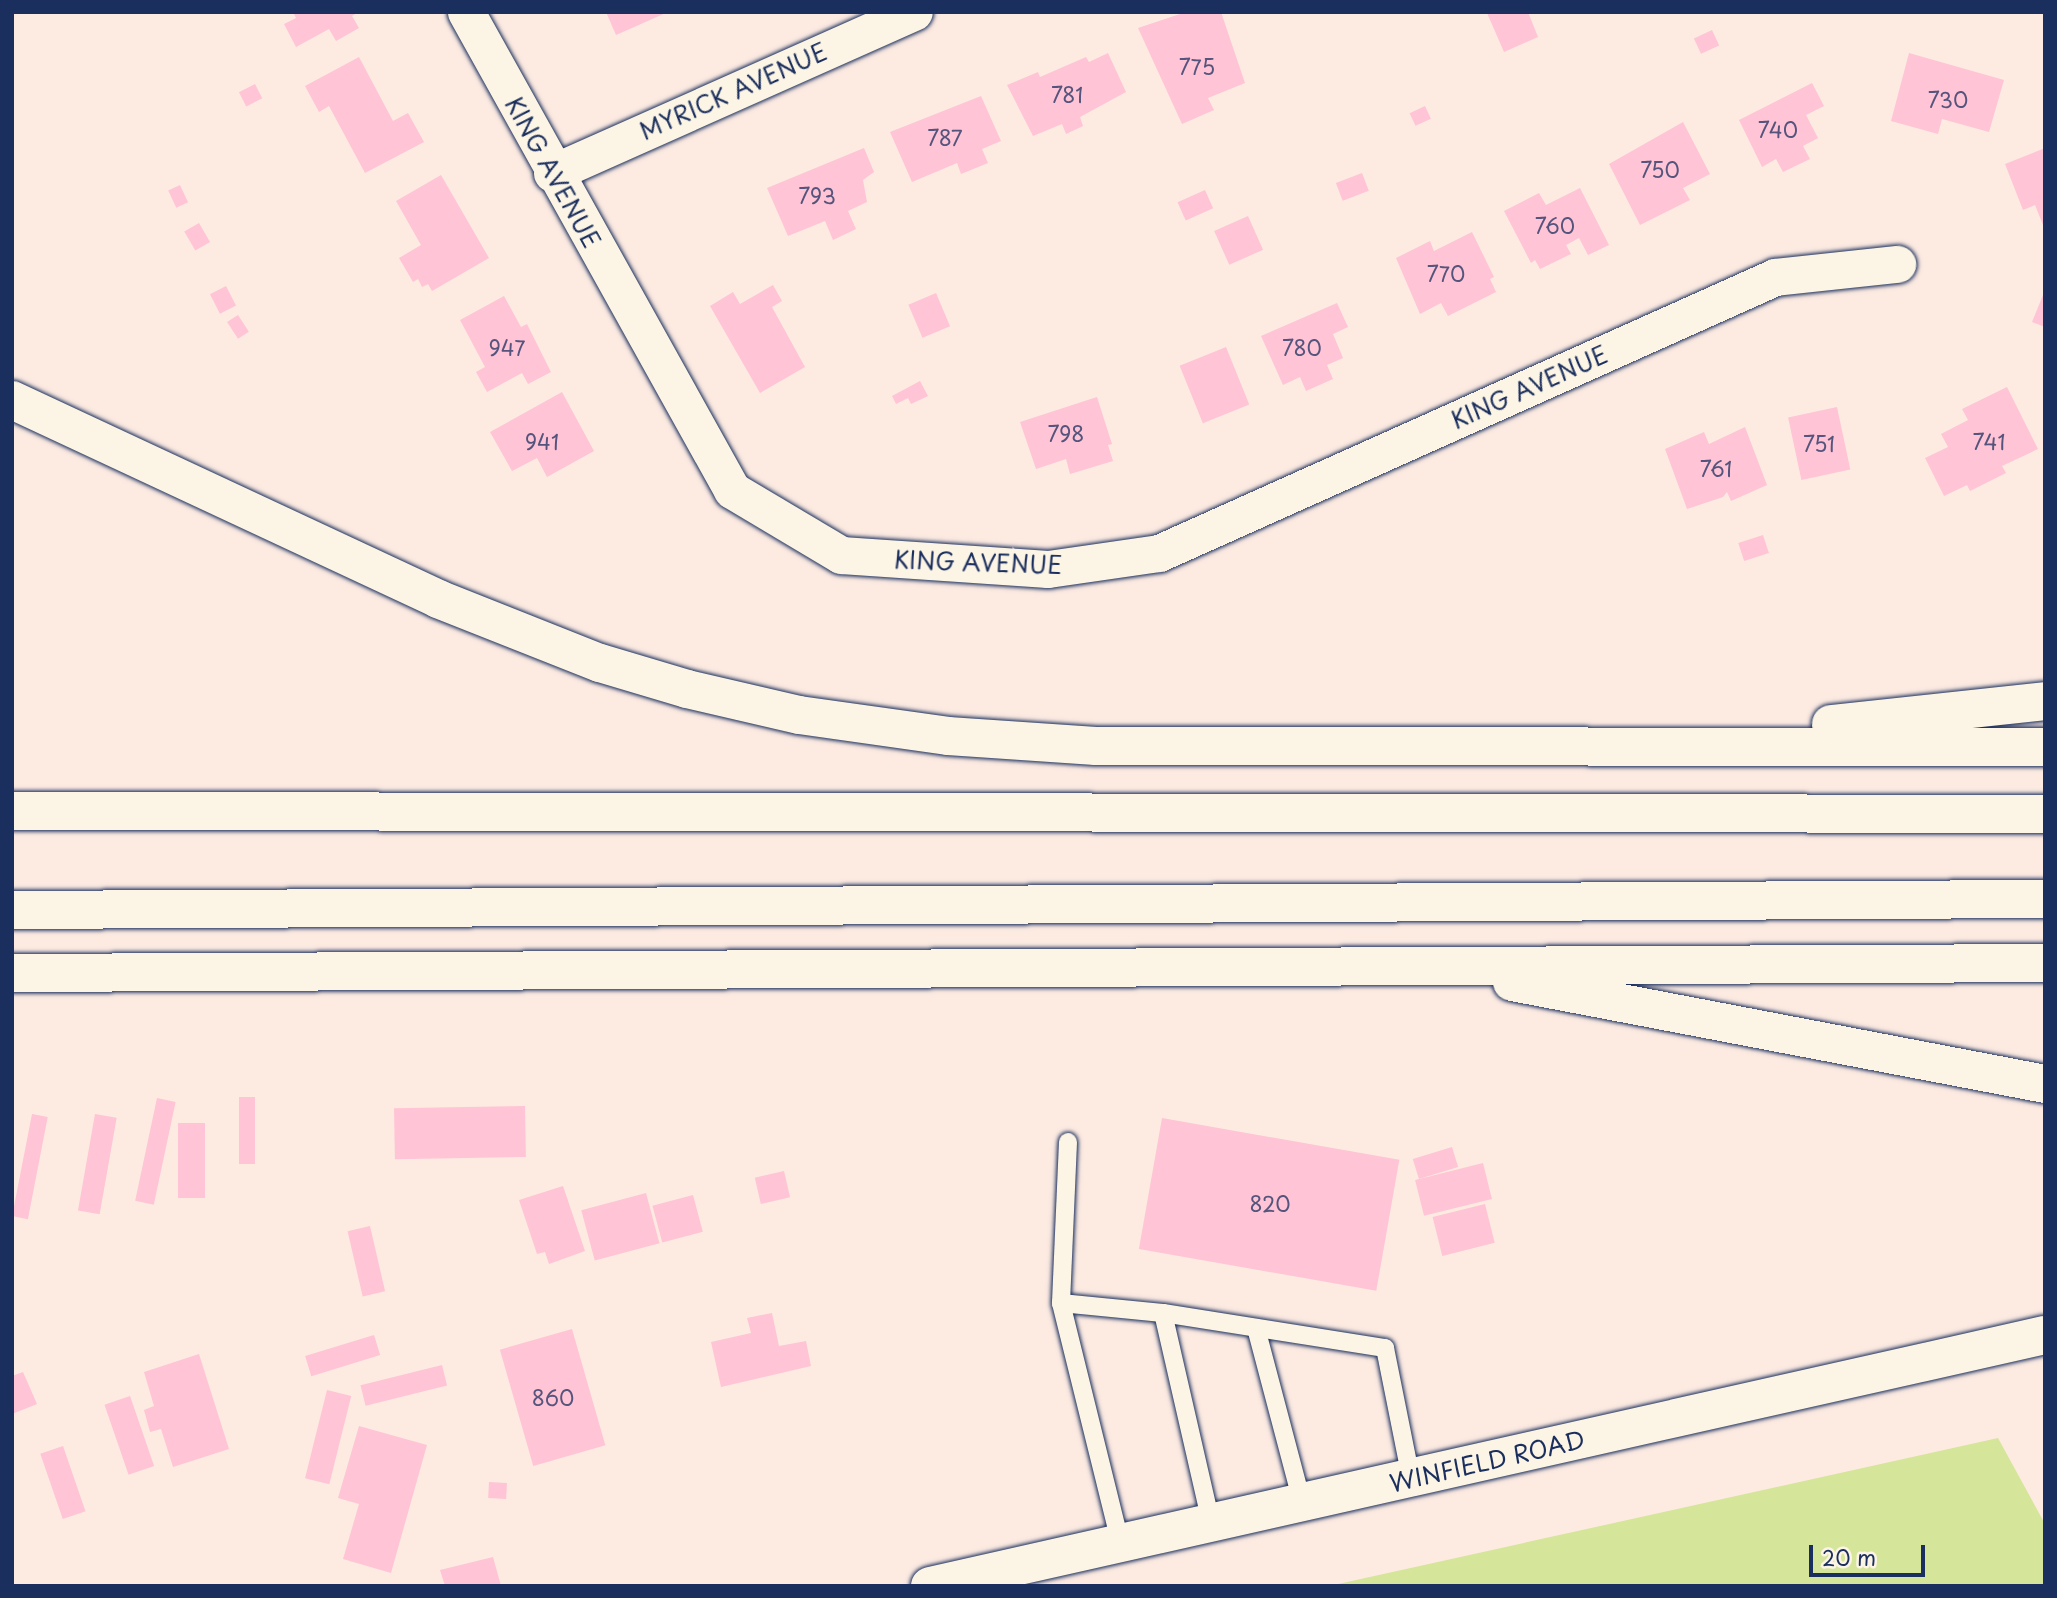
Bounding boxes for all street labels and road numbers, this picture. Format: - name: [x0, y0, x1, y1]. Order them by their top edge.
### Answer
- street label: MYRICK AVENUE: [634, 36, 832, 146]
- street label: KING AVENUE: [499, 90, 607, 254]
- street label: KING AVENUE: [1445, 339, 1613, 435]
- street label: KING AVENUE: [892, 545, 1064, 579]
- street label: WINFIELD ROAD: [1386, 1424, 1588, 1498]

